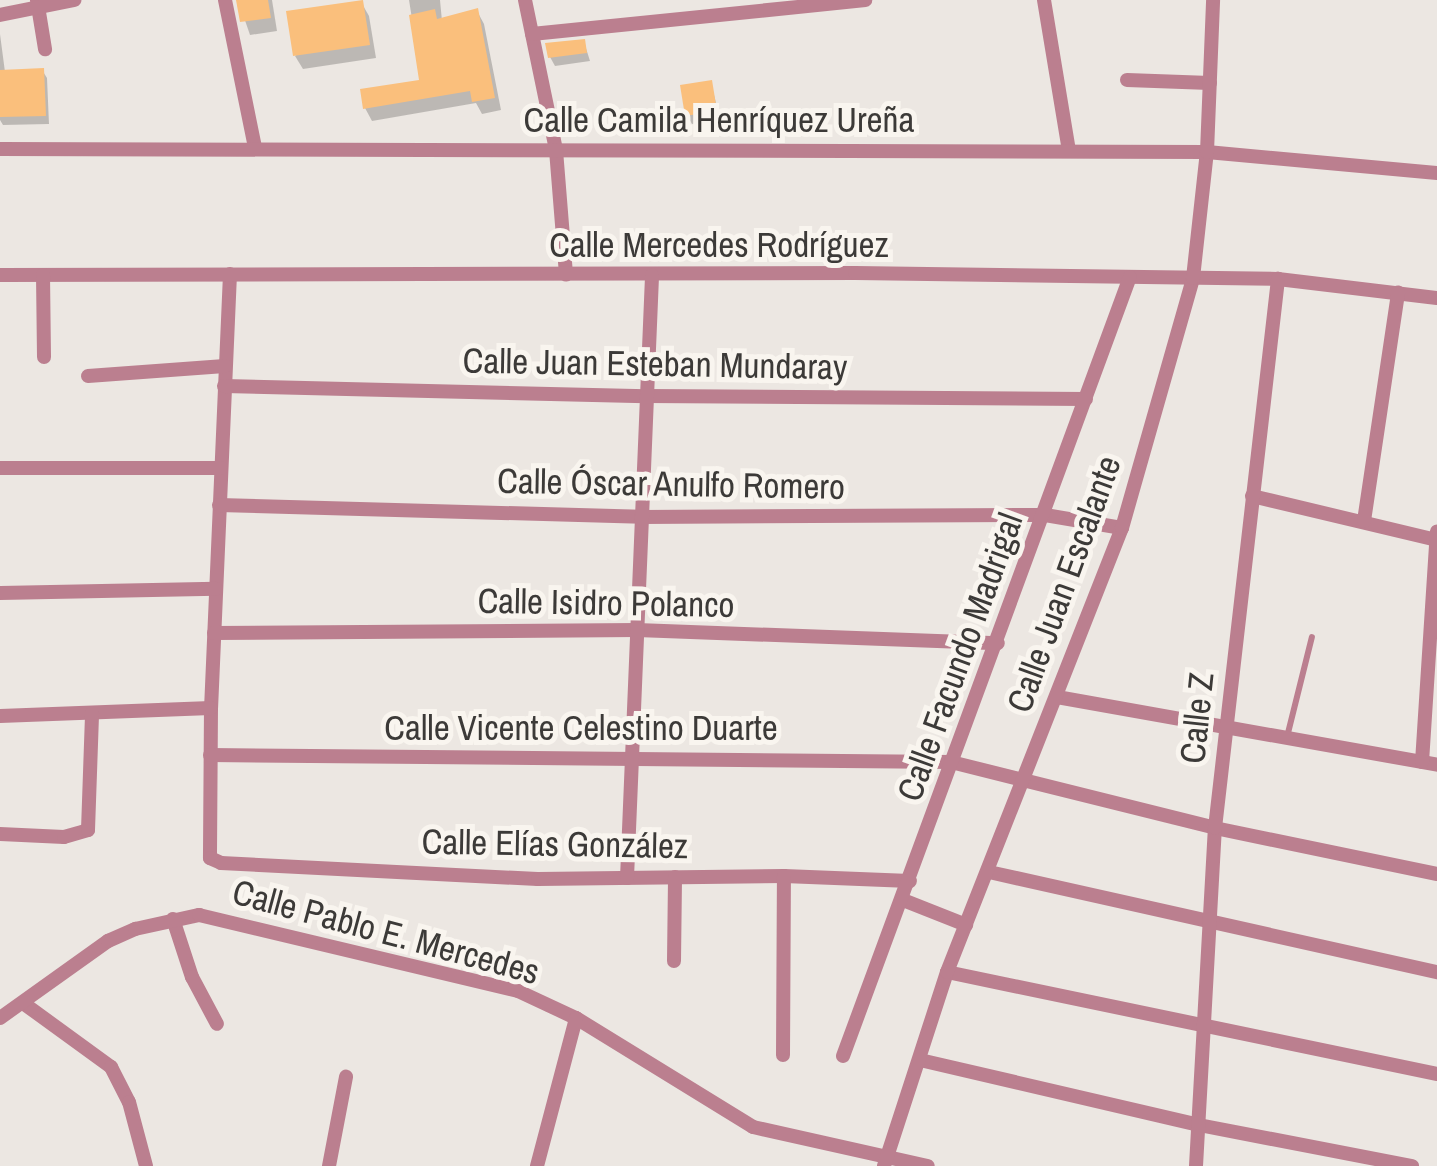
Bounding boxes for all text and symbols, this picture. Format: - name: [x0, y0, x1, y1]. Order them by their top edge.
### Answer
- street label: Calle Camila Henríquez Ureña: [524, 99, 914, 141]
- street label: Calle Mercedes Rodríguez: [549, 224, 889, 266]
- street label: Calle Juan Esteban Mundaray: [462, 340, 848, 388]
- street label: Calle Juan Escalante: [998, 450, 1130, 718]
- street label: Calle Óscar Anulfo Romero: [496, 460, 846, 508]
- street label: Calle Facundo Madrigal: [888, 507, 1032, 807]
- street label: Calle Isidro Polanco: [477, 580, 735, 626]
- street label: Calle Z: [1171, 671, 1223, 765]
- street label: Calle Vicente Celestino Duarte: [384, 707, 778, 749]
- street label: Calle Elías González: [421, 821, 689, 867]
- street label: Calle Pablo E. Mercedes: [228, 871, 544, 993]

